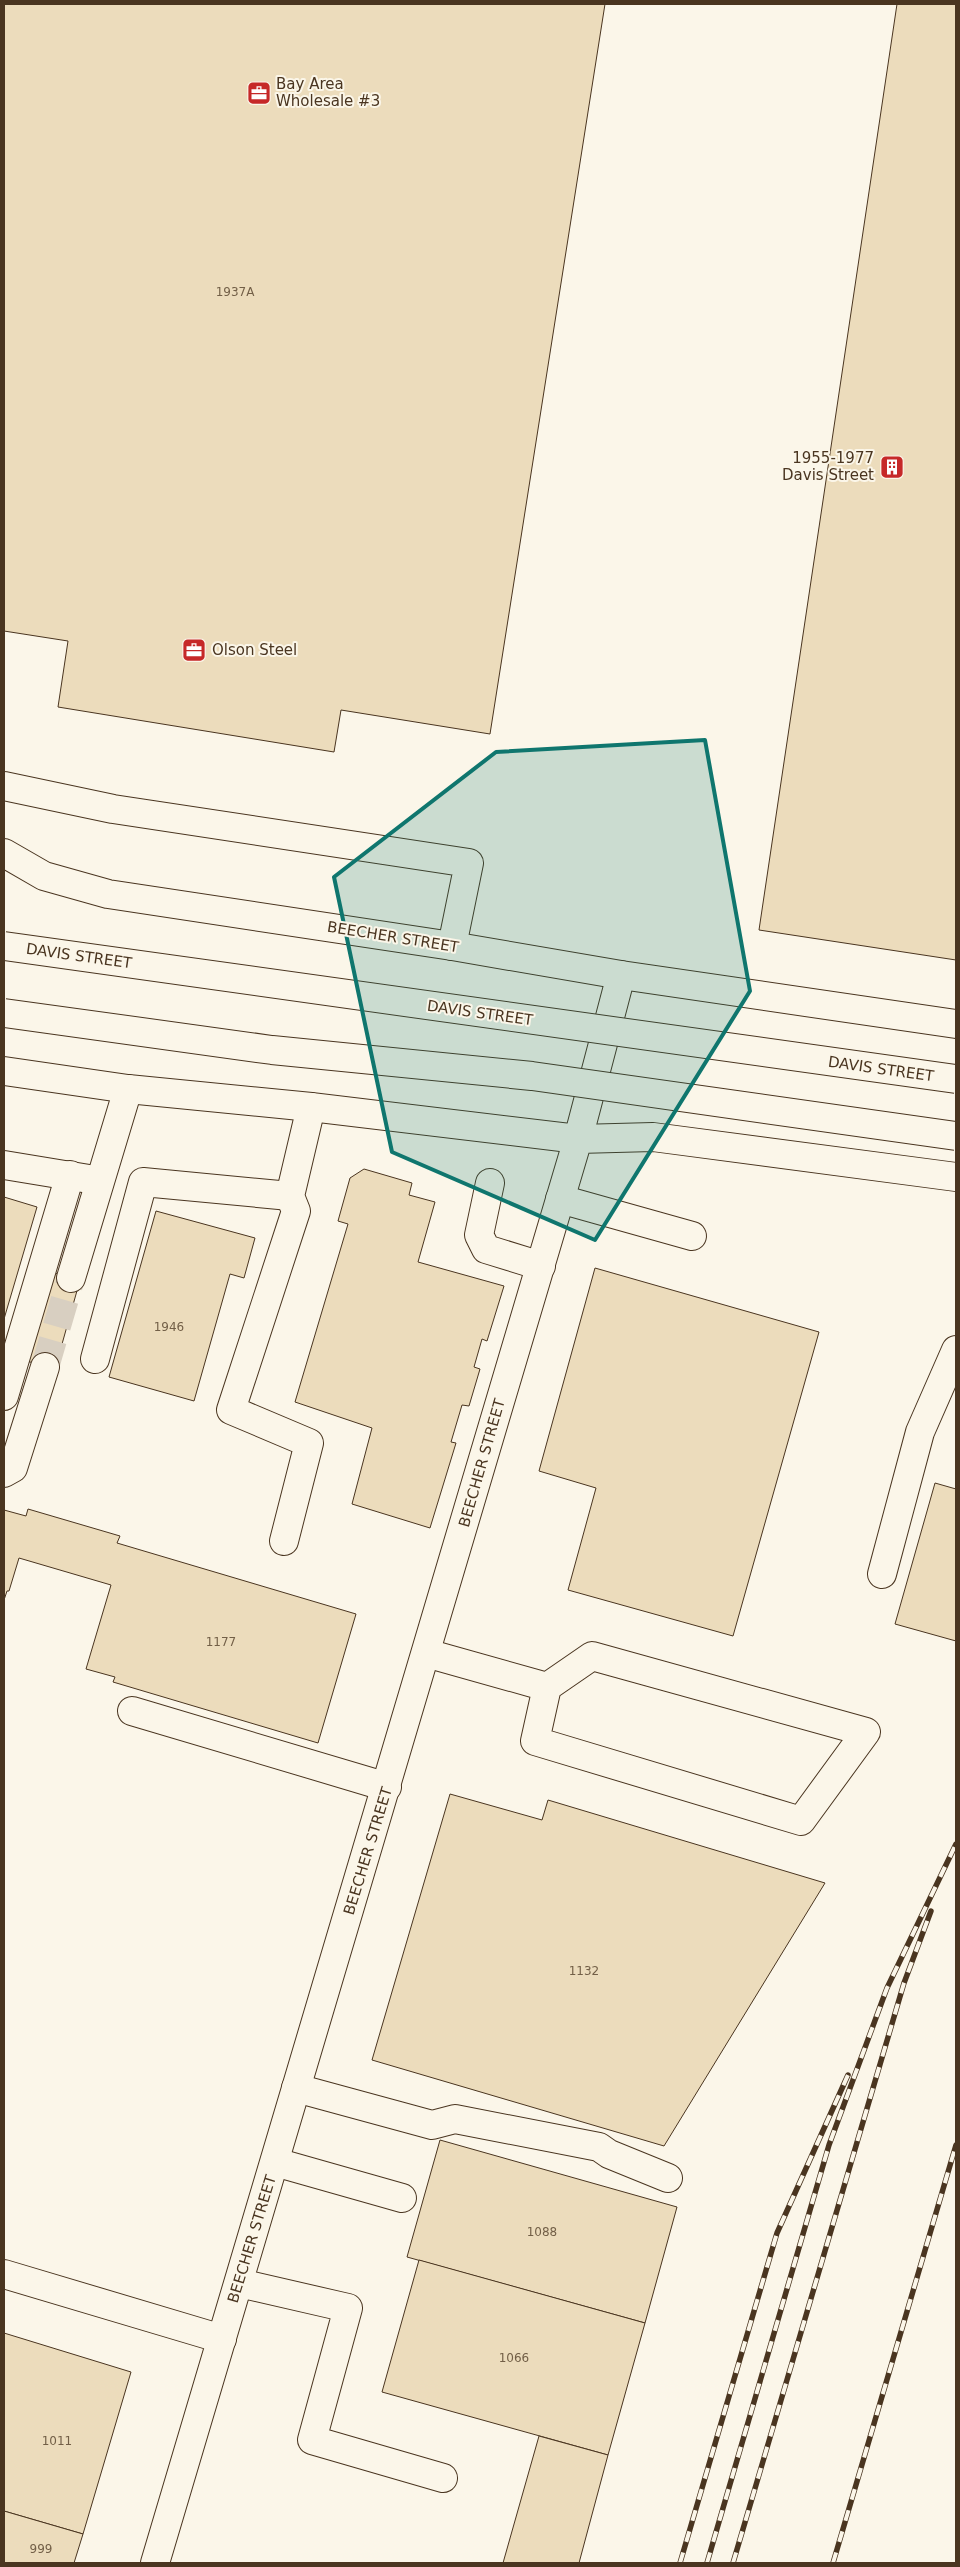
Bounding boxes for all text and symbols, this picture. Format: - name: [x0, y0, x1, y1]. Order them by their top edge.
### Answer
- place label: Bay Area Wholesale #3: [276, 75, 380, 110]
- office icon: Bay Area Wholesale #3: [246, 80, 272, 106]
- house number: 1937A: [216, 285, 255, 299]
- place label: 1955-1977 Davis Street: [782, 449, 874, 484]
- building icon: 1955-1977 Davis Street: [879, 454, 905, 480]
- office icon: Olson Steel: [181, 637, 207, 663]
- place label: Olson Steel: [212, 641, 297, 659]
- street label: BEECHER STREET: [326, 918, 461, 956]
- street label: DAVIS STREET: [25, 940, 134, 972]
- street label: DAVIS STREET: [426, 997, 535, 1029]
- street label: DAVIS STREET: [827, 1053, 936, 1085]
- house number: 1946: [154, 1320, 184, 1334]
- street label: BEECHER STREET: [455, 1396, 509, 1529]
- house number: 1177: [206, 1635, 236, 1649]
- street label: BEECHER STREET: [340, 1784, 396, 1917]
- house number: 1132: [569, 1964, 599, 1978]
- street label: BEECHER STREET: [224, 2172, 280, 2305]
- house number: 1088: [527, 2225, 557, 2239]
- house number: 1066: [499, 2351, 529, 2365]
- house number: 1011: [42, 2434, 72, 2448]
- house number: 999: [30, 2542, 52, 2556]

